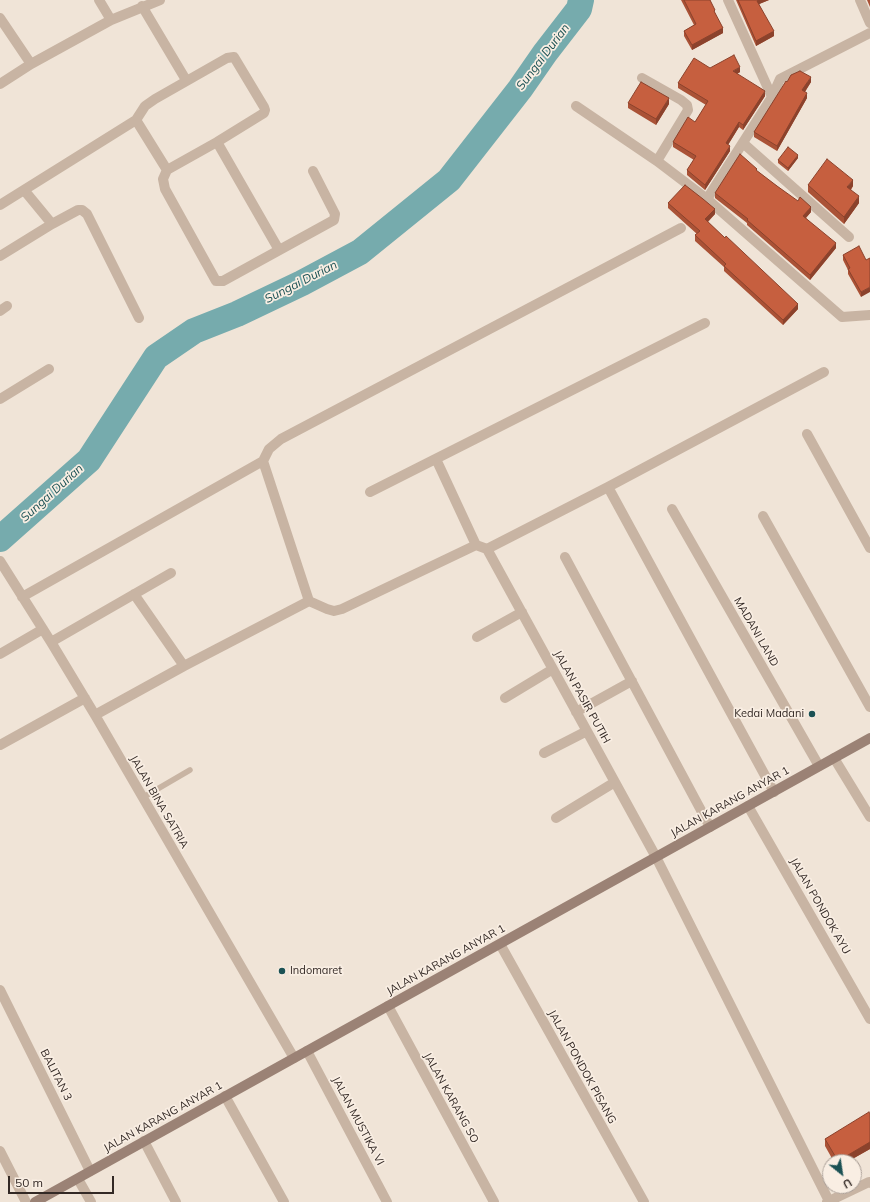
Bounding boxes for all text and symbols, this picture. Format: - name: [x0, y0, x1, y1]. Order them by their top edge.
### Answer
- water label: Sungai Durian: [513, 21, 573, 93]
- water label: Sungai Durian: [262, 258, 340, 306]
- water label: Sungai Durian: [18, 461, 86, 525]
- street label: MADANI LAND: [731, 595, 781, 669]
- street label: JALAN PASIR PUTIH: [551, 648, 613, 746]
- place label: Kedai Madani: [734, 707, 804, 721]
- marker: Kedai Madani: [807, 709, 817, 719]
- street label: JALAN BINA SATRIA: [127, 753, 191, 851]
- street label: JALAN KARANG ANYAR 1: [668, 764, 792, 840]
- street label: JALAN PONDOK AYU: [787, 855, 853, 957]
- street label: JALAN KARANG ANYAR 1: [384, 922, 508, 998]
- place label: Indomaret: [290, 964, 342, 978]
- marker: Indomaret: [277, 966, 287, 976]
- street label: JALAN PONDOK PISANG: [545, 1008, 619, 1126]
- street label: BALITAN 3: [37, 1047, 75, 1103]
- street label: JALAN KARANG SO: [421, 1050, 481, 1146]
- street label: JALAN MUSTIKA VI: [329, 1074, 387, 1168]
- street label: JALAN KARANG ANYAR 1: [101, 1079, 225, 1155]
- north arrow: [822, 1154, 862, 1194]
- scale bar: [10, 1168, 116, 1194]
- text: 50 m: [15, 1175, 43, 1190]
- text: U: [840, 1175, 855, 1192]

